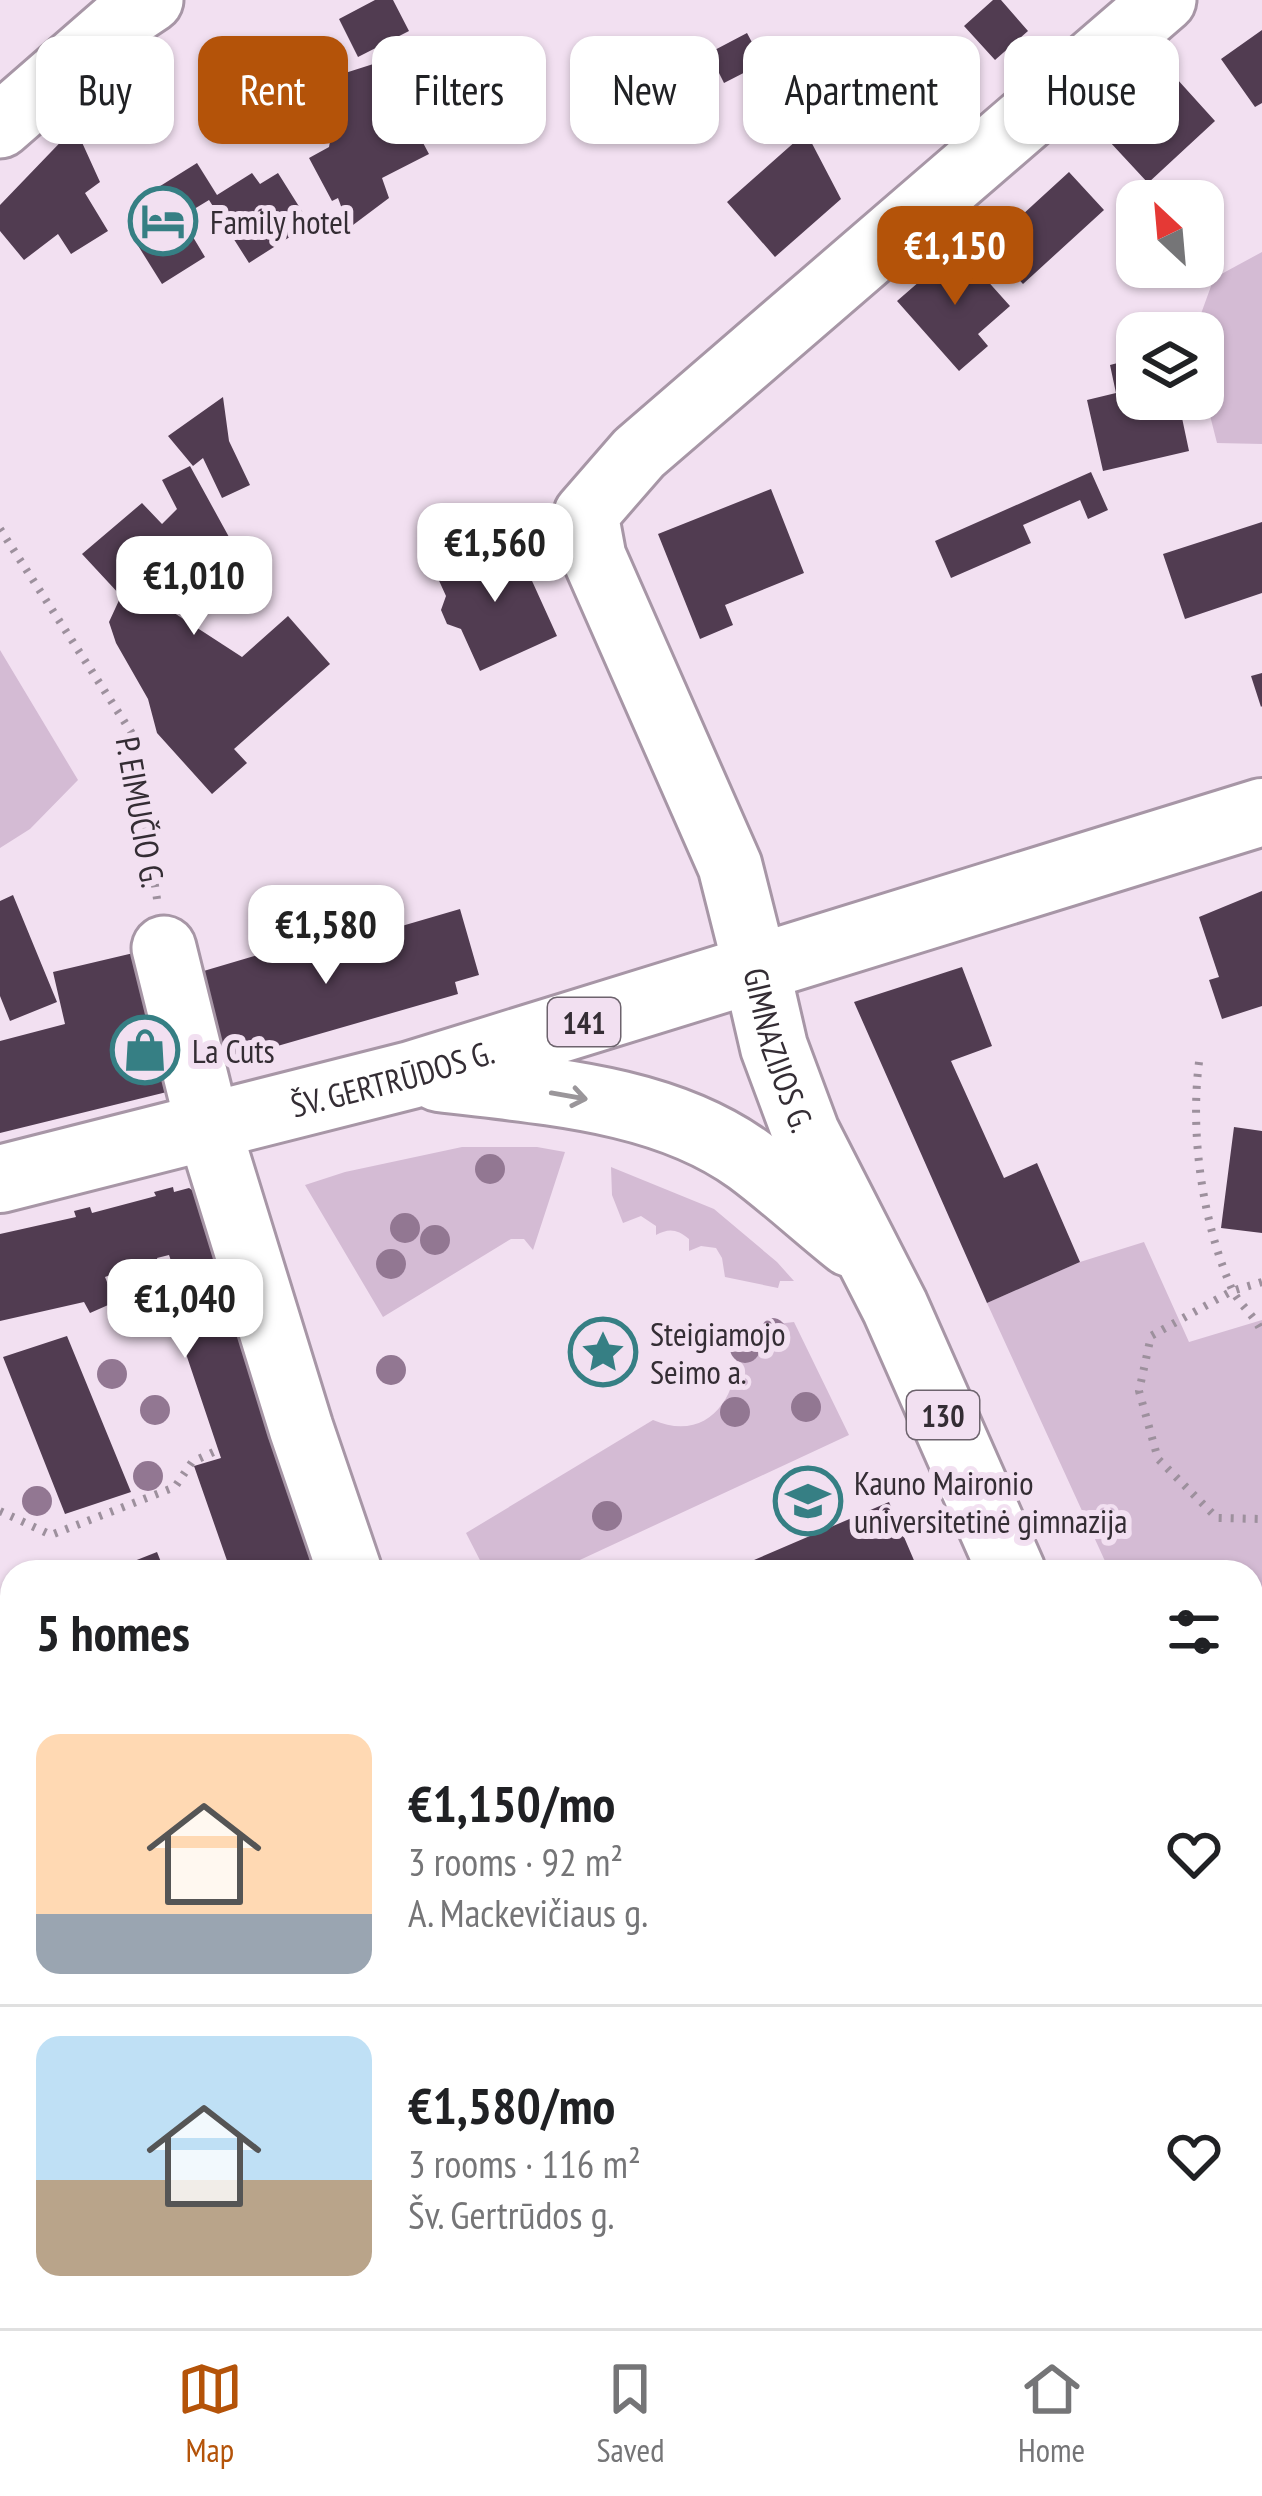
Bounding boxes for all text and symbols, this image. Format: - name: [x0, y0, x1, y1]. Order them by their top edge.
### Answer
- chip: Buy: [36, 36, 174, 144]
- chip: Rent: [198, 36, 348, 144]
- chip: Filters: [372, 36, 546, 144]
- chip: New: [570, 36, 719, 144]
- chip: Apartment: [743, 36, 980, 144]
- chip: House: [1004, 36, 1179, 144]
- north arrow: [1116, 180, 1224, 288]
- map controls: [1116, 180, 1224, 420]
- hotel icon: Family hotel: [128, 186, 198, 256]
- place label: Family hotel: [210, 200, 351, 243]
- pin: €1,150: [857, 206, 1053, 308]
- text: €1,150: [904, 219, 1006, 270]
- button: layers: [1116, 312, 1224, 420]
- pin: €1,560: [397, 503, 593, 605]
- text: €1,560: [444, 516, 546, 567]
- pin: €1,010: [96, 536, 292, 638]
- text: €1,010: [143, 549, 245, 600]
- street label: P. EIMUČIO G.: [107, 733, 175, 891]
- pin: €1,580: [228, 885, 424, 987]
- text: €1,580: [275, 898, 377, 949]
- street label: GIMNAZIJOS G.: [735, 963, 825, 1138]
- road number: 141: [548, 998, 620, 1046]
- shop icon: La Cuts: [110, 1015, 180, 1085]
- place label: La Cuts: [192, 1029, 275, 1072]
- street label: ŠV. GERTRŪDOS G.: [286, 1029, 499, 1126]
- one-way arrow: [548, 1086, 587, 1108]
- pin: €1,040: [87, 1259, 283, 1361]
- text: €1,040: [134, 1272, 236, 1323]
- place label: Steigiamojo Seimo a.: [650, 1312, 785, 1393]
- place icon: Steigiamojo Seimo a.: [568, 1317, 638, 1387]
- road number: 130: [907, 1391, 979, 1439]
- place label: Kauno Maironio universitetinė gimnazija: [854, 1461, 1127, 1542]
- school or university icon: Kauno Maironio universitetinė gimnazija: [773, 1466, 843, 1536]
- text: 5 homes: [36, 1599, 190, 1665]
- icon: filters: [1161, 1599, 1227, 1665]
- text: €1,150/mo: [408, 1770, 615, 1836]
- icon: home: [132, 1782, 276, 1926]
- icon: heart: [1161, 1821, 1227, 1887]
- text: 3 rooms · 92 m²: [408, 1836, 623, 1887]
- text: A. Mackevičiaus g.: [408, 1887, 648, 1938]
- text: €1,580/mo: [408, 2072, 615, 2138]
- icon: home: [132, 2084, 276, 2228]
- icon: heart: [1161, 2123, 1227, 2189]
- text: 3 rooms · 116 m²: [408, 2138, 641, 2189]
- text: Šv. Gertrūdos g.: [408, 2189, 614, 2240]
- tab: Map: [177, 2356, 243, 2471]
- tab: Saved: [596, 2356, 664, 2471]
- tab: Home: [1018, 2356, 1085, 2471]

